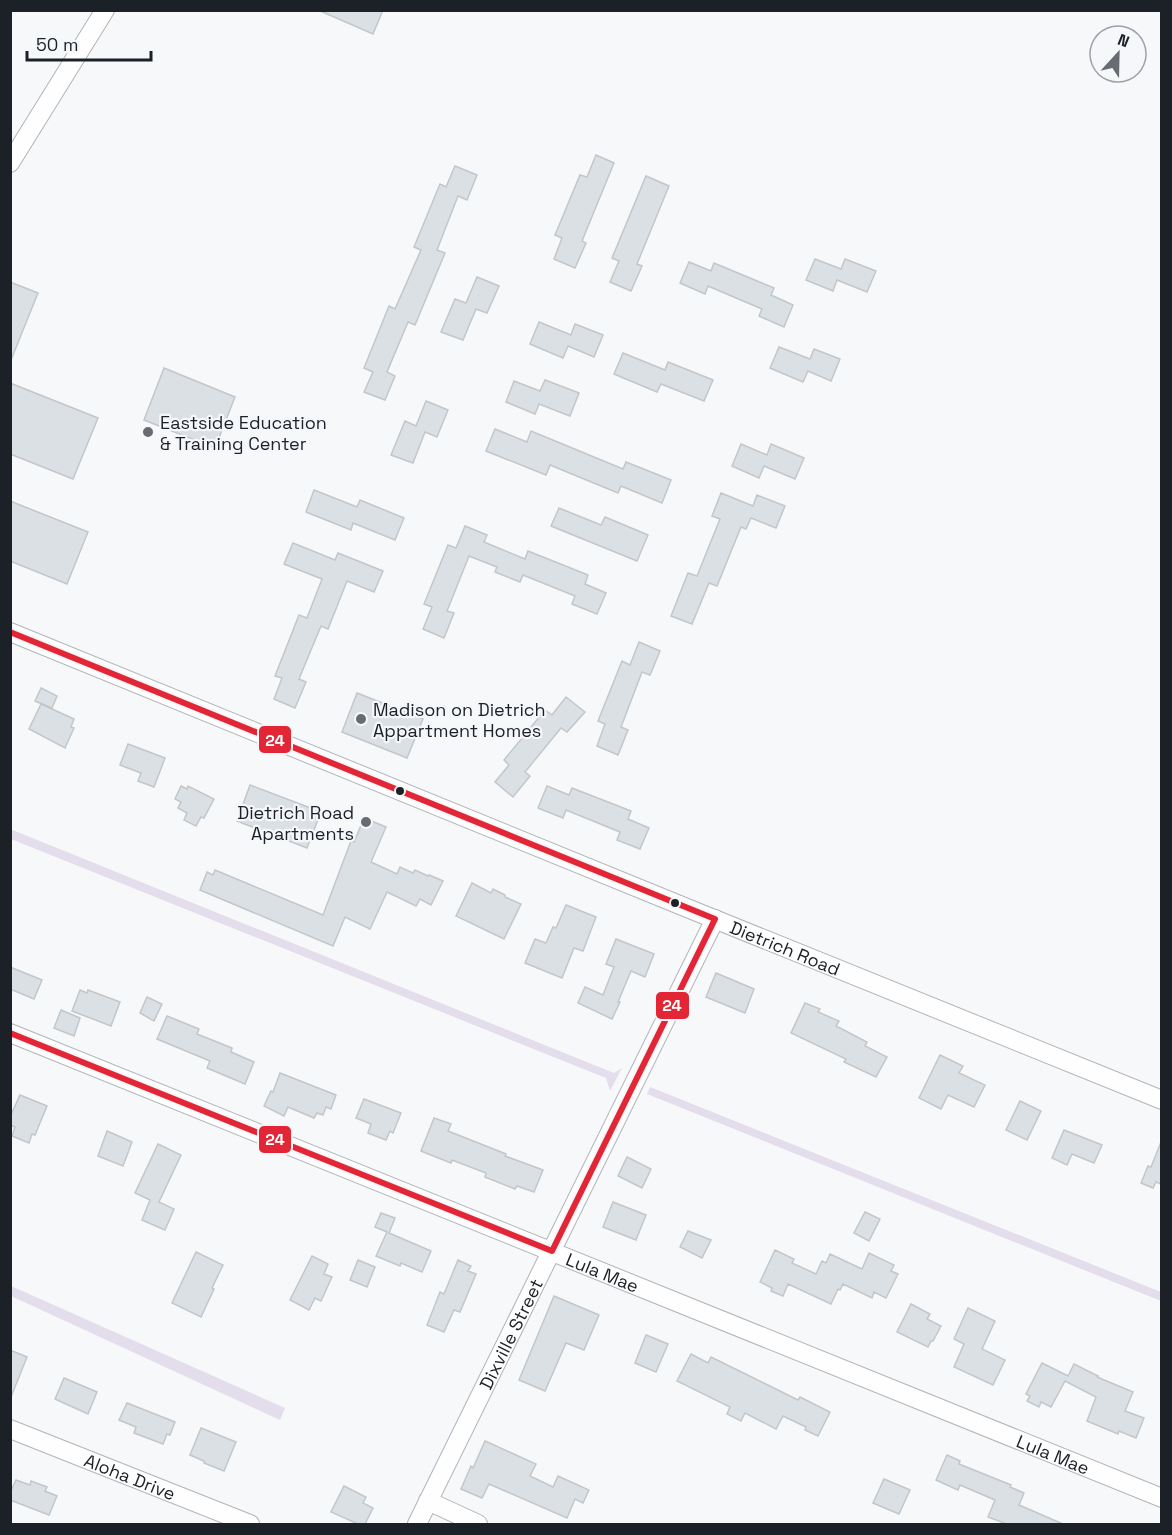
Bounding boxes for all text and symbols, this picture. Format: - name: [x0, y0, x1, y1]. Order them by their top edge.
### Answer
- scale bar: [27, 24, 152, 62]
- north arrow: [1088, 24, 1148, 84]
- text: N: [1115, 29, 1132, 52]
- text: 50 m: [36, 33, 78, 56]
- place label: Eastside Education & Training Center: [160, 411, 327, 455]
- marker: Eastside Education & Training Center: [141, 425, 155, 439]
- place label: Madison on Dietrich Appartment Homes: [373, 698, 546, 742]
- marker: Madison on Dietrich Appartment Homes: [354, 712, 368, 726]
- line badge: 24: [258, 725, 292, 754]
- text: 24: [265, 730, 285, 751]
- unlabelled marker: [394, 785, 406, 797]
- place label: Dietrich Road Apartments: [237, 801, 354, 845]
- marker: Dietrich Road Apartments: [359, 815, 373, 829]
- unlabelled marker: [669, 897, 681, 909]
- street label: Dietrich Road: [727, 915, 844, 980]
- line badge: 24: [655, 991, 690, 1020]
- text: 24: [662, 995, 682, 1016]
- line badge: 24: [258, 1125, 292, 1154]
- text: 24: [265, 1129, 285, 1150]
- street label: Lula Mae: [563, 1247, 642, 1297]
- street label: Dixville Street: [474, 1275, 548, 1393]
- street label: Lula Mae: [1013, 1429, 1093, 1479]
- street label: Aloha Drive: [81, 1448, 179, 1505]

